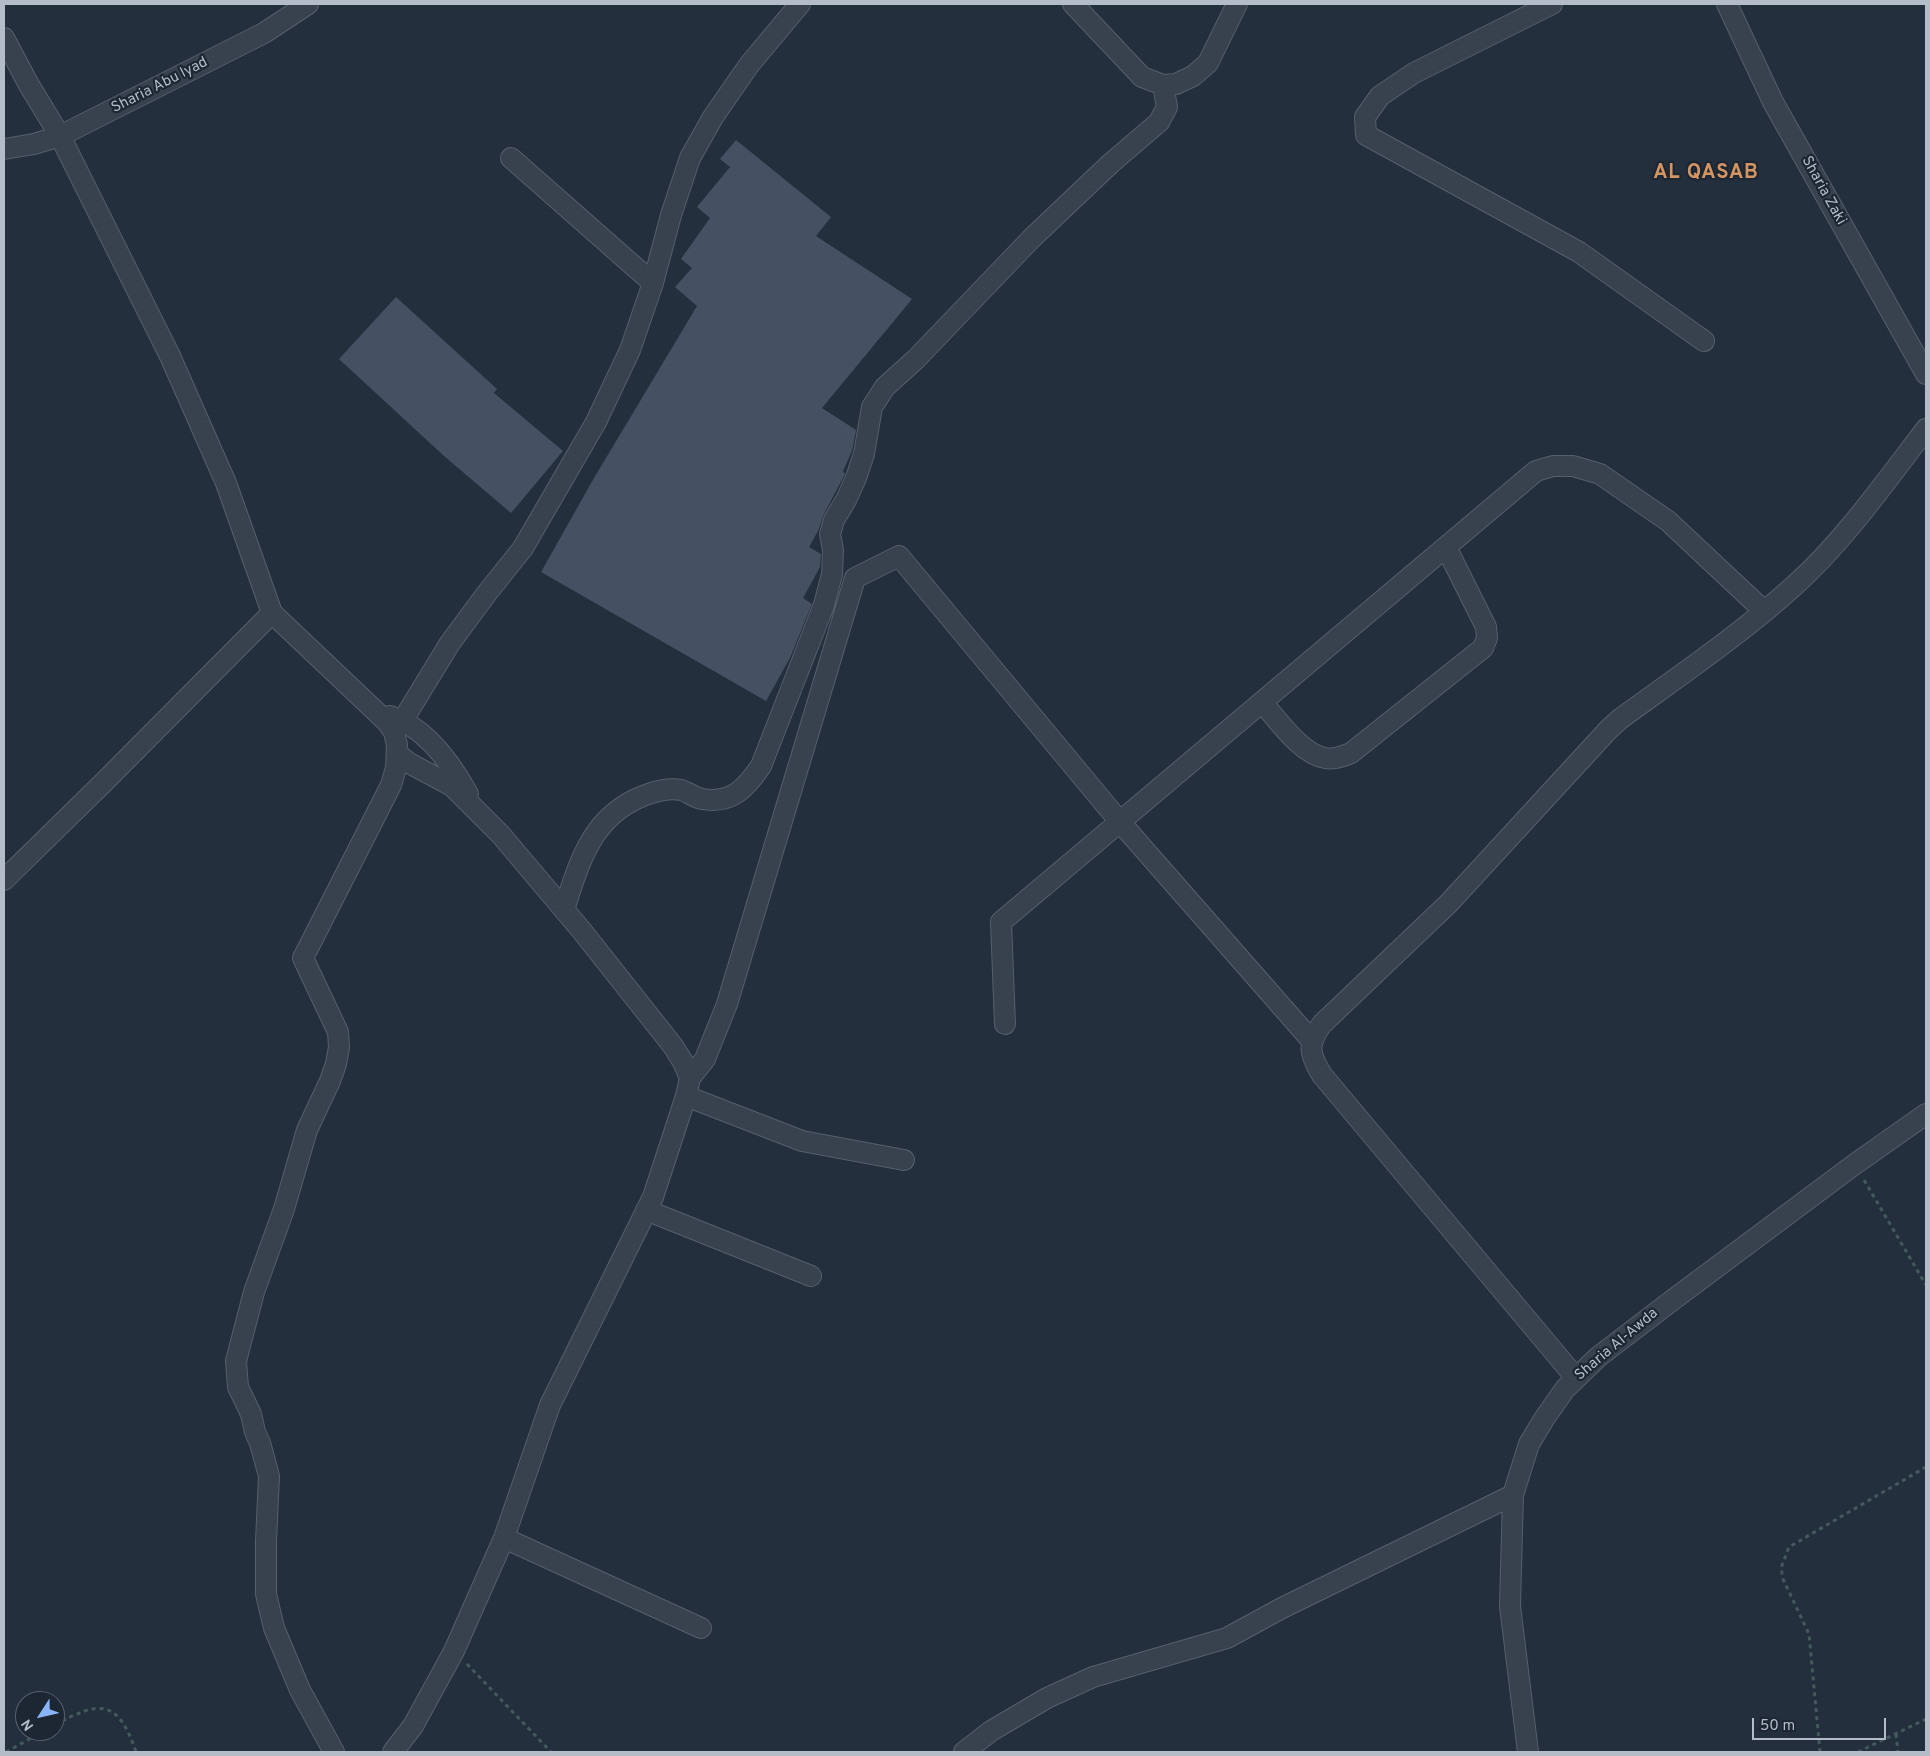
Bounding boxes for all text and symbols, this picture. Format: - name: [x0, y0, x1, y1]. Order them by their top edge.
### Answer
- street label: Sharia Abu Iyad: [109, 54, 211, 118]
- street label: Sharia Zaki: [1797, 153, 1849, 229]
- district label: AL QASAB: [1652, 162, 1760, 186]
- street label: Sharia Al-Awda: [1572, 1305, 1662, 1385]
- north arrow: [15, 1691, 65, 1741]
- scale bar: [1755, 1708, 1889, 1740]
- text: N: [18, 1715, 38, 1733]
- text: 50 m: [1760, 1717, 1795, 1736]

